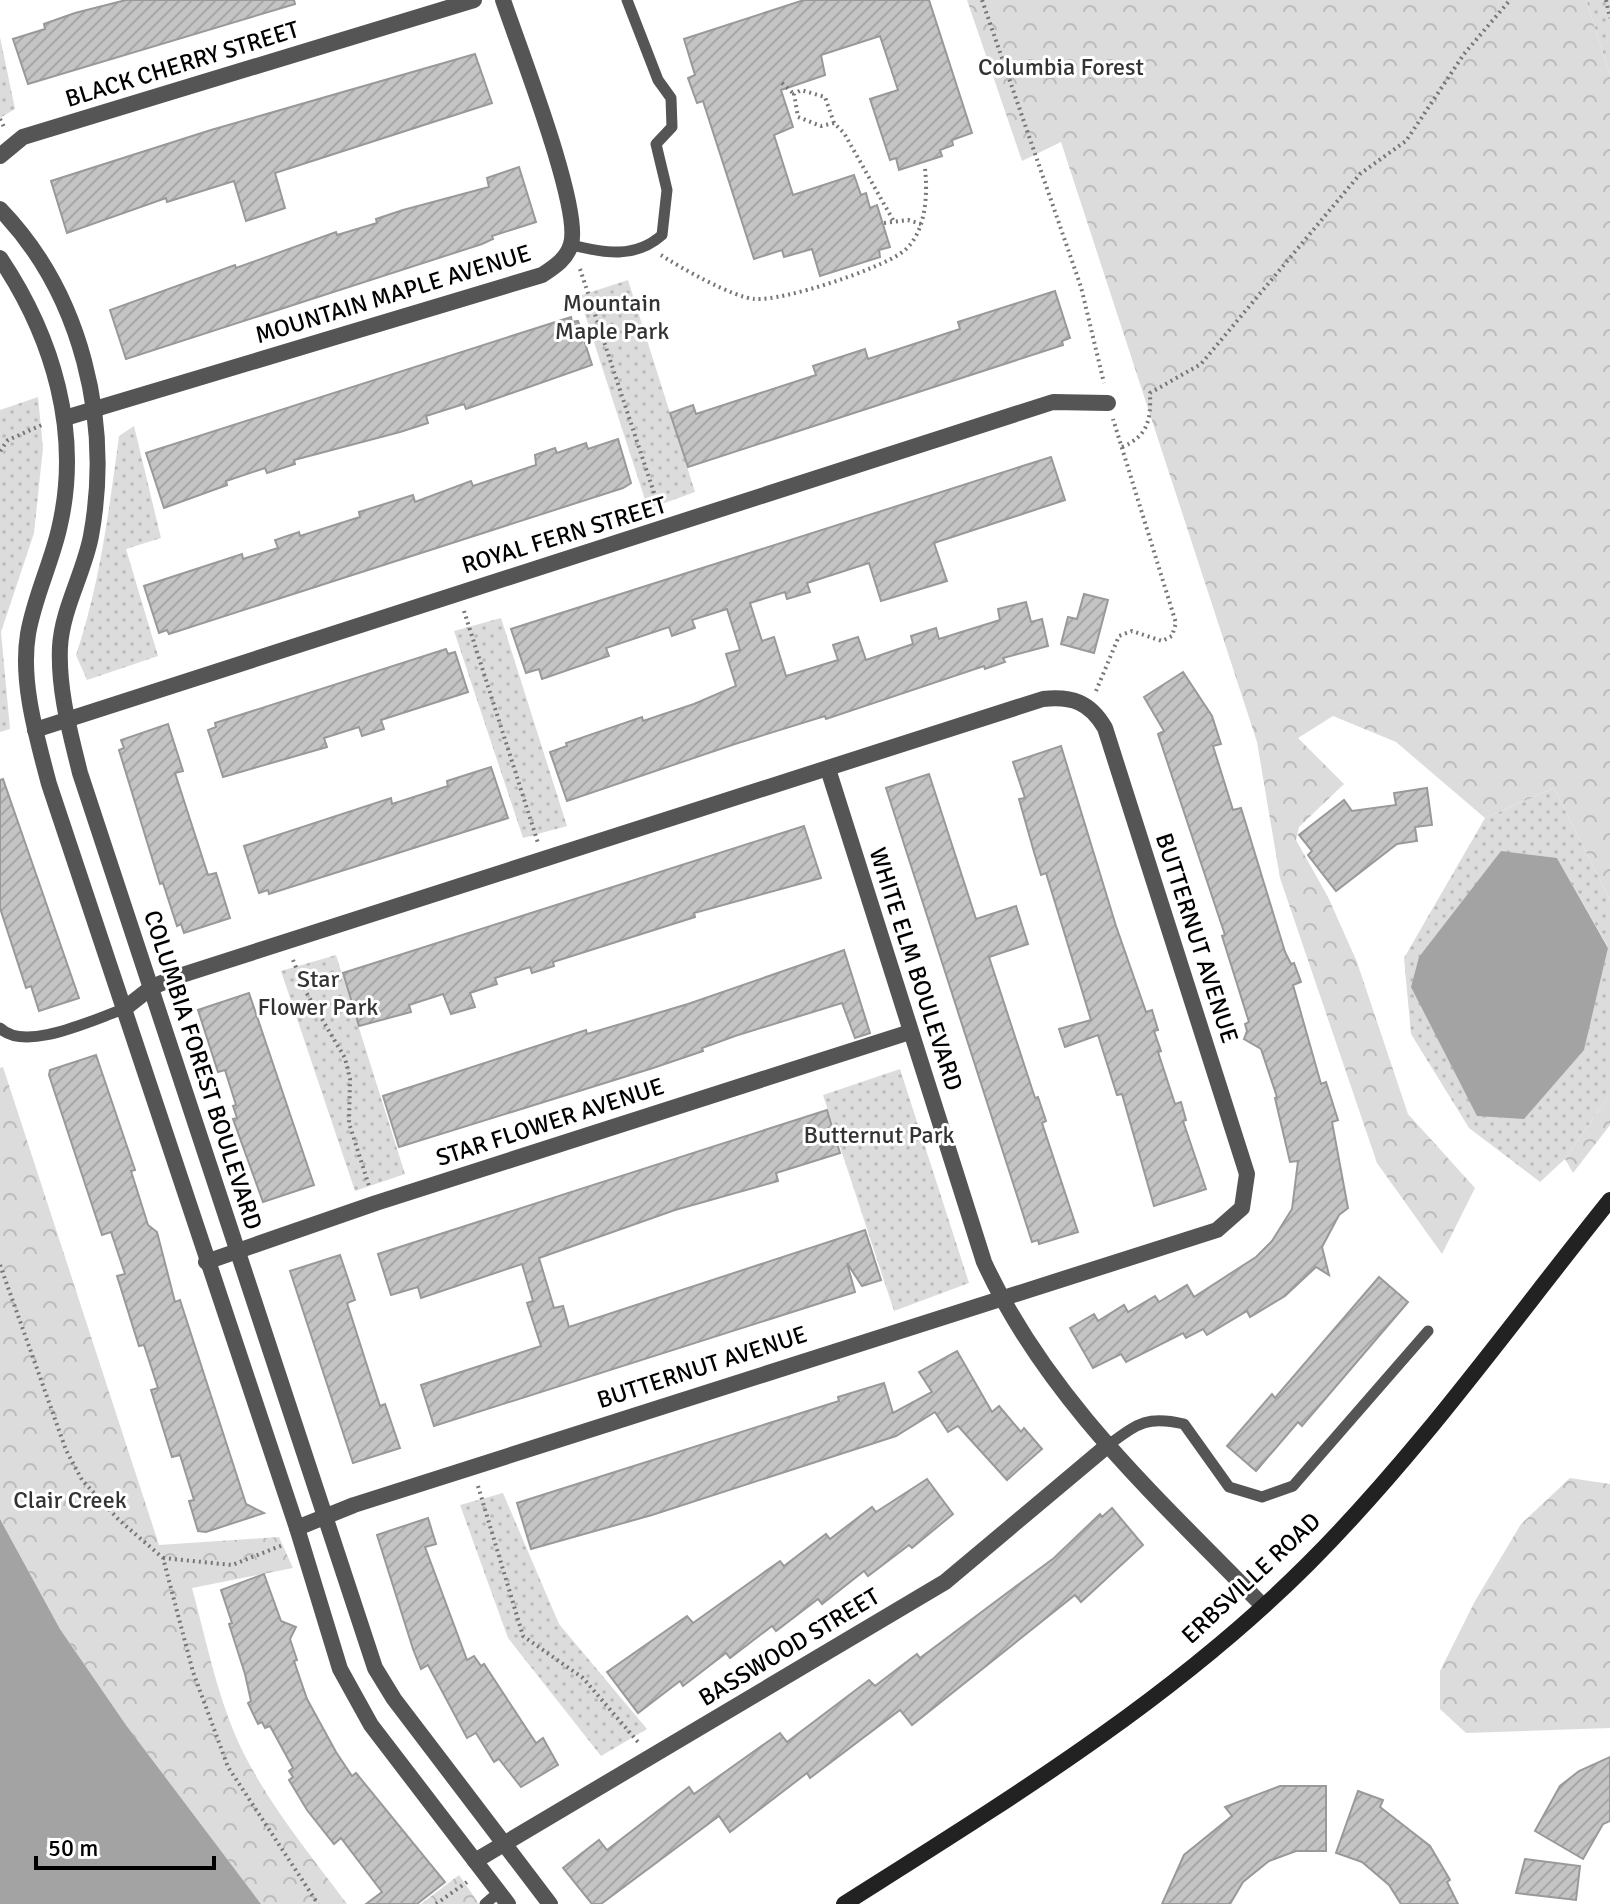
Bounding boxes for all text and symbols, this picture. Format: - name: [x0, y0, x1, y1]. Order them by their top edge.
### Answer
- street label: BLACK CHERRY STREET: [61, 14, 303, 114]
- park label: Columbia Forest: [978, 52, 1144, 82]
- street label: MOUNTAIN MAPLE AVENUE: [251, 238, 535, 350]
- park label: Mountain Maple Park: [555, 288, 669, 346]
- street label: ROYAL FERN STREET: [458, 490, 670, 580]
- street label: BUTTERNUT AVENUE: [1149, 829, 1245, 1047]
- street label: WHITE ELM BOULEVARD: [862, 844, 970, 1094]
- street label: COLUMBIA FOREST BOULEVARD: [137, 906, 269, 1234]
- park label: Star Flower Park: [258, 964, 378, 1022]
- street label: STAR FLOWER AVENUE: [432, 1071, 668, 1173]
- park label: Butternut Park: [803, 1120, 955, 1150]
- street label: BUTTERNUT AVENUE: [593, 1319, 811, 1415]
- park label: Clair Creek: [13, 1485, 127, 1515]
- street label: ERBSVILLE ROAD: [1175, 1506, 1327, 1650]
- street label: BASSWOOD STREET: [693, 1581, 885, 1713]
- scale bar: [36, 1820, 214, 1870]
- text: 50 m: [48, 1833, 98, 1863]

